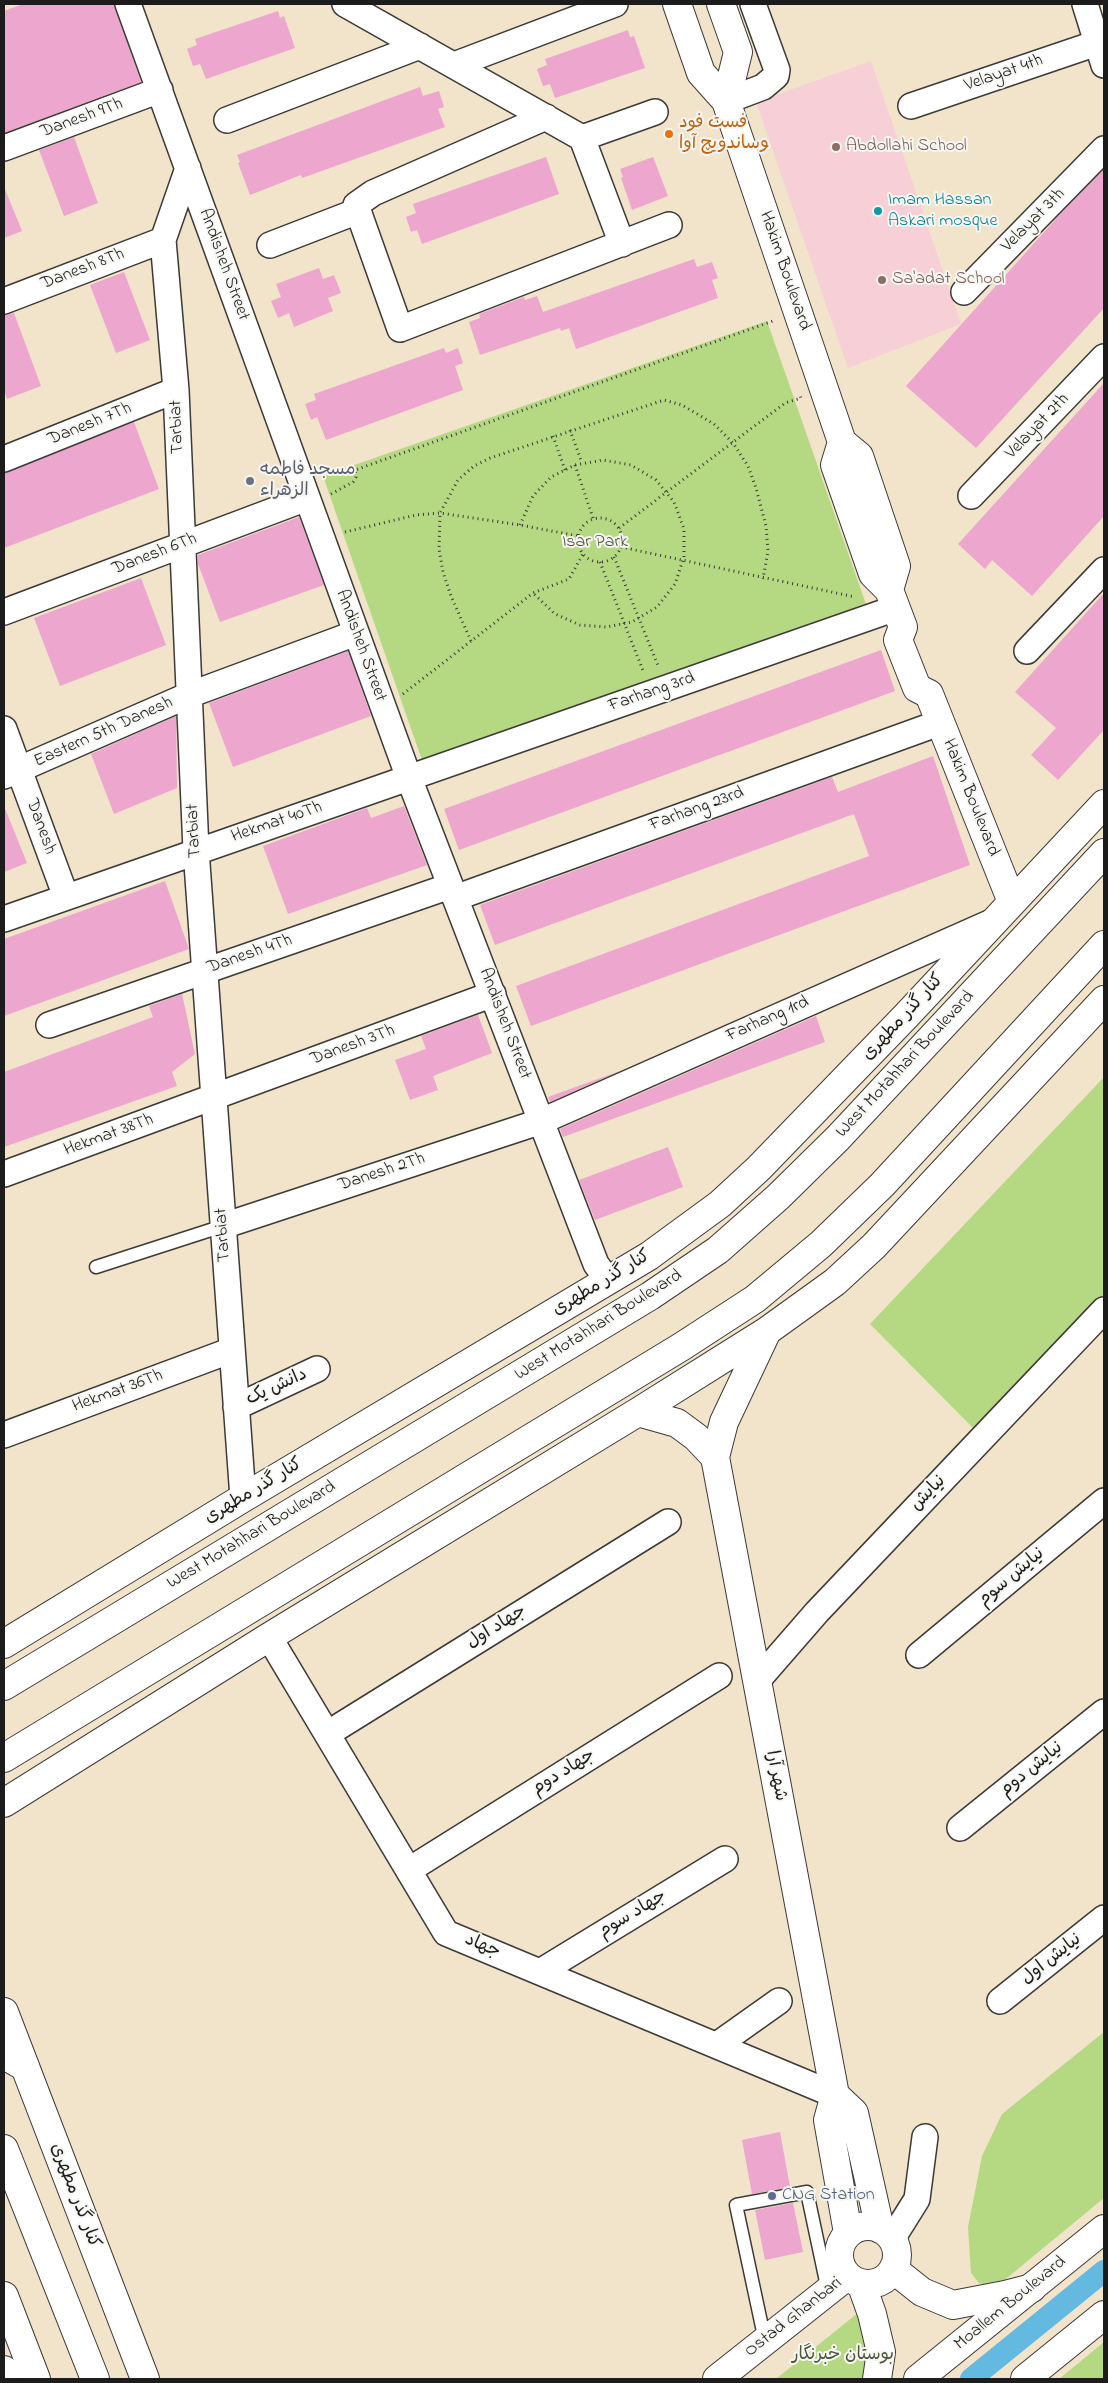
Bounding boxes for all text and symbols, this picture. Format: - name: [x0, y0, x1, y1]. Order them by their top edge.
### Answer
- street label: Velayat 4th: [962, 51, 1046, 97]
- street label: Danesh 9Th: [38, 94, 126, 144]
- place label: فست فود وساندویچ آوا: [679, 113, 770, 156]
- marker: فست فود وساندویچ آوا: [663, 128, 675, 140]
- place label: Abdollahi School: [846, 136, 967, 158]
- marker: Abdollahi School: [830, 141, 842, 153]
- street label: Velayat 3th: [998, 185, 1070, 257]
- place label: Imam Hassan Askari mosque: [888, 190, 997, 232]
- marker: Imam Hassan Askari mosque: [872, 205, 884, 217]
- street label: Andisheh Street: [193, 206, 253, 324]
- street label: Hakim Boulevard: [753, 208, 815, 334]
- street label: Danesh 8Th: [38, 244, 128, 296]
- place label: Sa'adat School: [892, 269, 1005, 291]
- marker: Sa'adat School: [876, 274, 888, 286]
- street label: Velayat 2th: [1001, 390, 1075, 464]
- street label: Danesh 7Th: [45, 398, 135, 452]
- street label: Tarbiat: [166, 400, 190, 454]
- place label: مسجد فاطمه الزهراء: [260, 460, 355, 502]
- marker: مسجد فاطمه الزهراء: [244, 475, 256, 487]
- street label: Danesh 6Th: [110, 529, 200, 581]
- park label: Isar Park: [562, 532, 628, 554]
- street label: Andisheh Street: [330, 587, 390, 705]
- street label: Farhang 3rd: [606, 668, 698, 718]
- street label: Eastern 5th Danesh: [31, 693, 177, 773]
- street label: Hakim Boulevard: [937, 736, 1003, 860]
- street label: Farhang 23rd: [647, 783, 747, 837]
- street label: Danesh: [20, 796, 60, 858]
- street label: Hekmat 40Th: [229, 797, 325, 849]
- street label: Tarbiat: [183, 803, 207, 859]
- street label: Danesh 4Th: [205, 930, 295, 980]
- street label: Andisheh Street: [473, 965, 535, 1083]
- street label: کنار گذر مطهری: [858, 970, 950, 1066]
- street label: West Motahhari Boulevard: [832, 987, 980, 1143]
- street label: Farhang 1rd: [723, 992, 813, 1048]
- street label: Danesh 3Th: [308, 1021, 398, 1071]
- street label: Hekmat 38Th: [61, 1110, 157, 1162]
- street label: Danesh 2Th: [336, 1149, 428, 1197]
- street label: Tarbiat: [211, 1207, 237, 1263]
- street label: کنار گذر مطهری: [549, 1246, 655, 1322]
- street label: West Motahhari Boulevard: [511, 1266, 687, 1386]
- street label: دانش یک: [243, 1365, 311, 1411]
- street label: Hekmat 36Th: [70, 1366, 166, 1418]
- street label: کنار گذر مطهری: [201, 1454, 307, 1530]
- street label: نيايش: [907, 1472, 951, 1516]
- street label: West Motahhari Boulevard: [164, 1477, 340, 1595]
- street label: نیایش سوم: [974, 1544, 1050, 1612]
- street label: جهاد اول: [463, 1601, 531, 1655]
- street label: نیایش دوم: [996, 1738, 1068, 1802]
- street label: جهاد دوم: [528, 1745, 600, 1801]
- street label: شهر آرا: [760, 1749, 790, 1803]
- street label: جهاد سوم: [595, 1886, 671, 1944]
- street label: جهاد: [461, 1930, 503, 1964]
- street label: نیایش اول: [1017, 1930, 1087, 1990]
- street label: کنار گذر مطهری: [44, 2141, 104, 2251]
- place label: CNG Station: [782, 2185, 875, 2207]
- marker: CNG Station: [766, 2190, 778, 2202]
- street label: Moallem Boulevard: [951, 2252, 1071, 2356]
- street label: Ostad Ghanbari: [741, 2273, 847, 2363]
- park label: بوستان خبرنگار: [792, 2345, 894, 2367]

